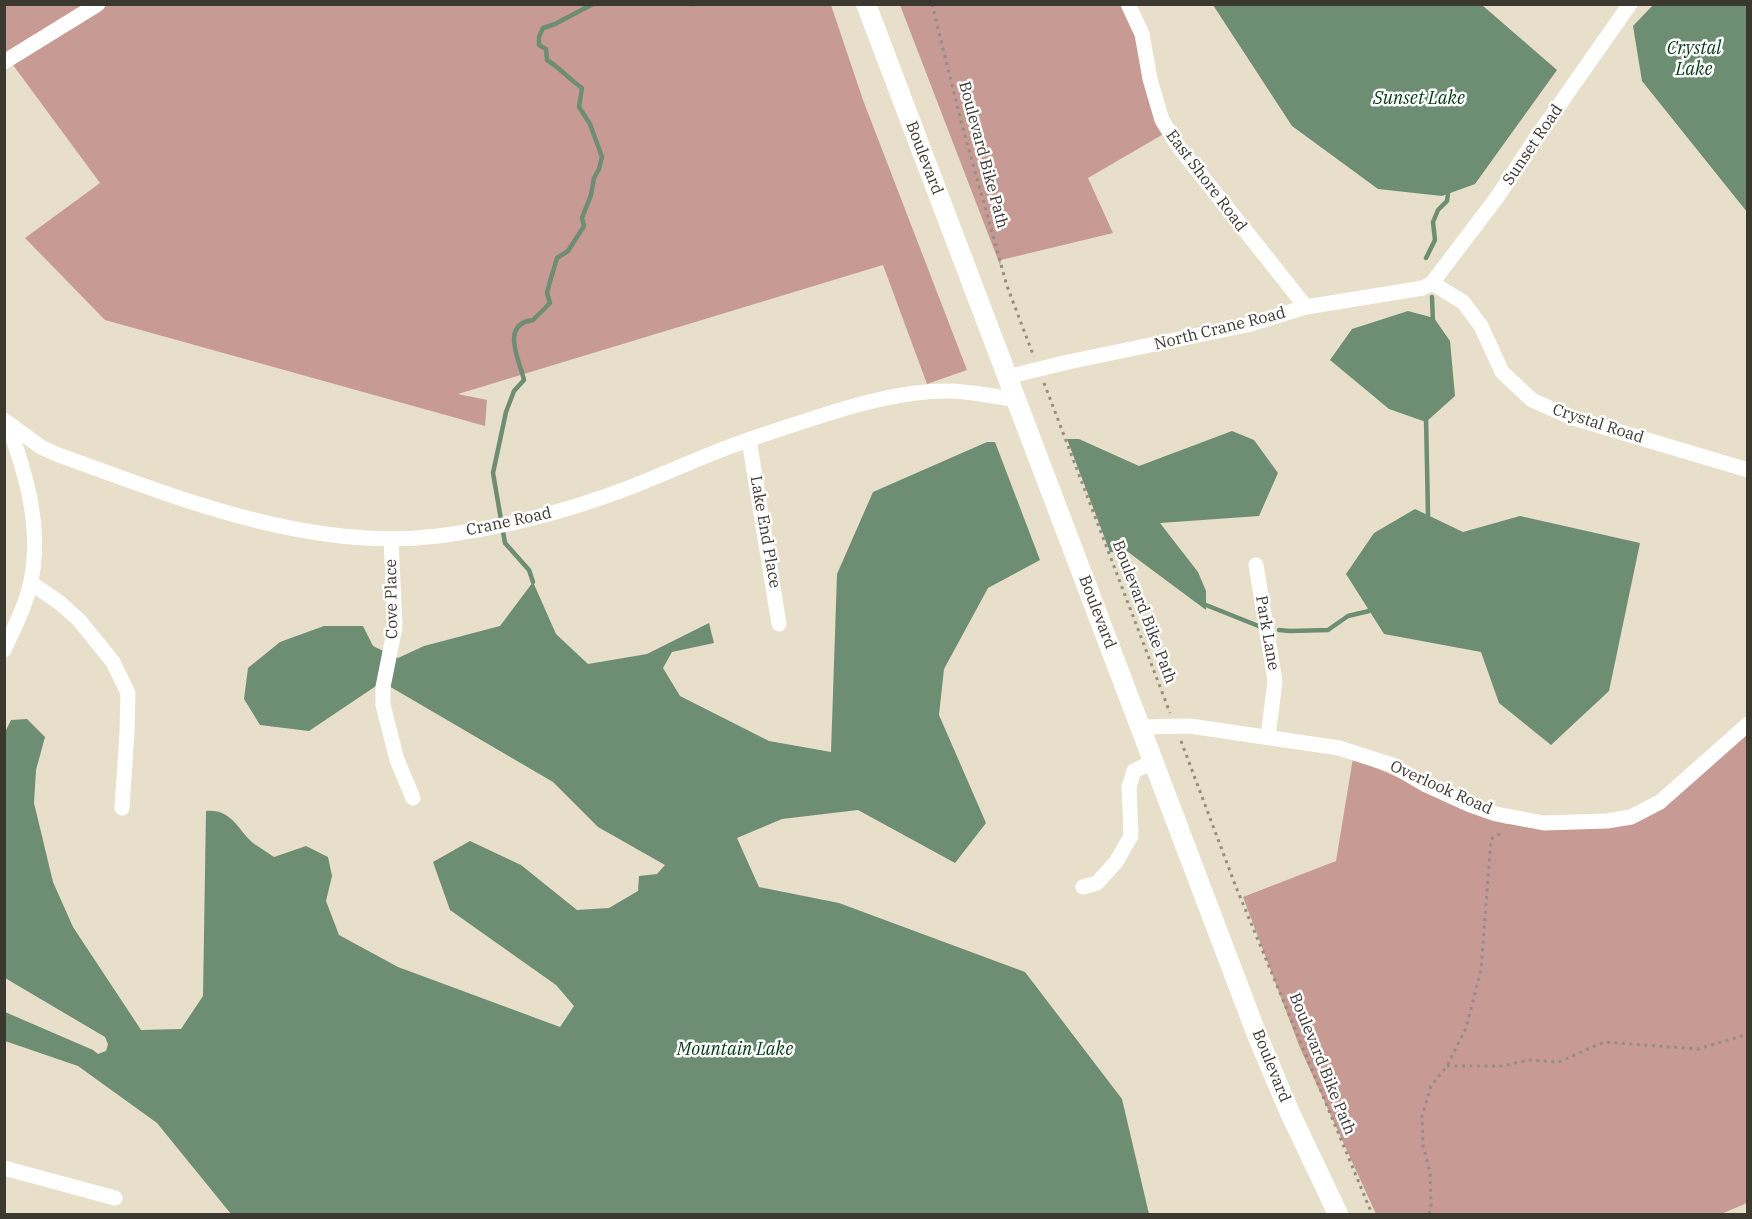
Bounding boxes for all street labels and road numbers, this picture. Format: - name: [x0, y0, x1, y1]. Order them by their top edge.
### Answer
- street label: Boulevard Bike Path: [954, 79, 1012, 231]
- street label: Sunset Road: [1499, 101, 1567, 189]
- street label: Boulevard: [901, 119, 947, 197]
- street label: East Shore Road: [1162, 127, 1250, 235]
- street label: North Crane Road: [1152, 303, 1288, 355]
- street label: Crystal Road: [1550, 400, 1646, 448]
- street label: Lake End Place: [746, 474, 784, 590]
- street label: Crane Road: [465, 504, 553, 540]
- street label: Boulevard Bike Path: [1108, 538, 1180, 686]
- street label: Cove Place: [382, 559, 402, 639]
- street label: Boulevard: [1074, 573, 1120, 651]
- street label: Park Lane: [1251, 594, 1283, 672]
- street label: Overlook Road: [1387, 757, 1495, 819]
- street label: Boulevard Bike Path: [1285, 990, 1359, 1138]
- street label: Boulevard: [1248, 1027, 1294, 1105]

